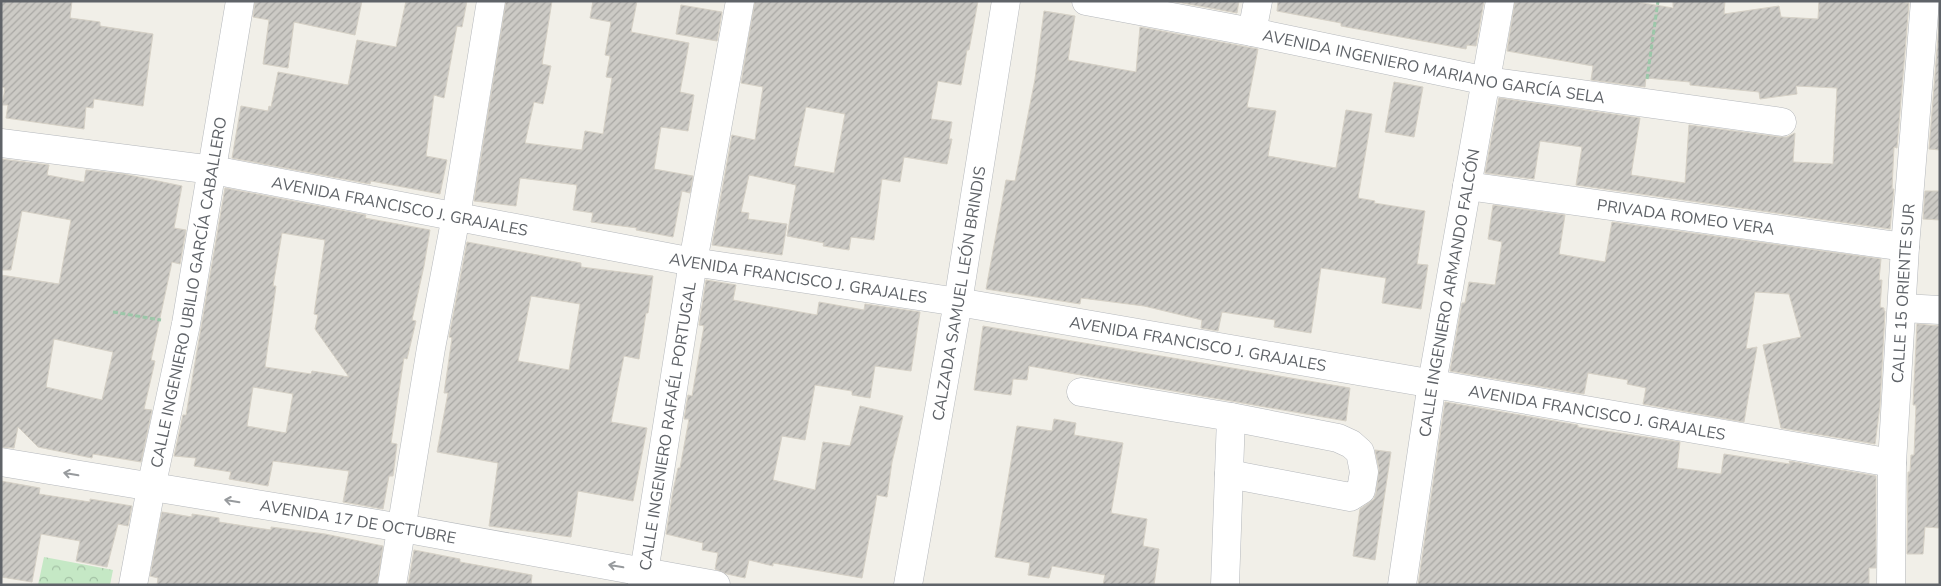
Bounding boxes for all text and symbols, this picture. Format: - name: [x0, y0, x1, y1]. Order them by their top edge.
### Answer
- street label: AVENIDA INGENIERO MARIANO GARCÍA SELA: [1261, 25, 1607, 109]
- street label: CALLE INGENIERO UBILIO GARCÍA CABALLERO: [146, 115, 232, 470]
- street label: CALLE INGENIERO ARMANDO FALCÓN: [1414, 147, 1486, 439]
- street label: CALZADA SAMUEL LEÓN BRINDIS: [927, 164, 992, 423]
- street label: AVENIDA FRANCISCO J. GRAJALES: [270, 171, 530, 242]
- street label: PRIVADA ROMEO VERA: [1596, 194, 1776, 241]
- street label: CALLE 15 ORIENTE SUR: [1887, 202, 1921, 384]
- street label: AVENIDA FRANCISCO J. GRAJALES: [667, 248, 929, 309]
- street label: CALLE INGENIERO RAFAÉL PORTUGAL: [634, 280, 702, 572]
- street label: AVENIDA FRANCISCO J. GRAJALES: [1068, 311, 1328, 377]
- street label: AVENIDA FRANCISCO J. GRAJALES: [1467, 380, 1727, 446]
- one-way arrow: [64, 469, 80, 479]
- one-way arrow: [224, 495, 240, 505]
- street label: AVENIDA 17 DE OCTUBRE: [258, 495, 458, 550]
- one-way arrow: [608, 561, 624, 571]

